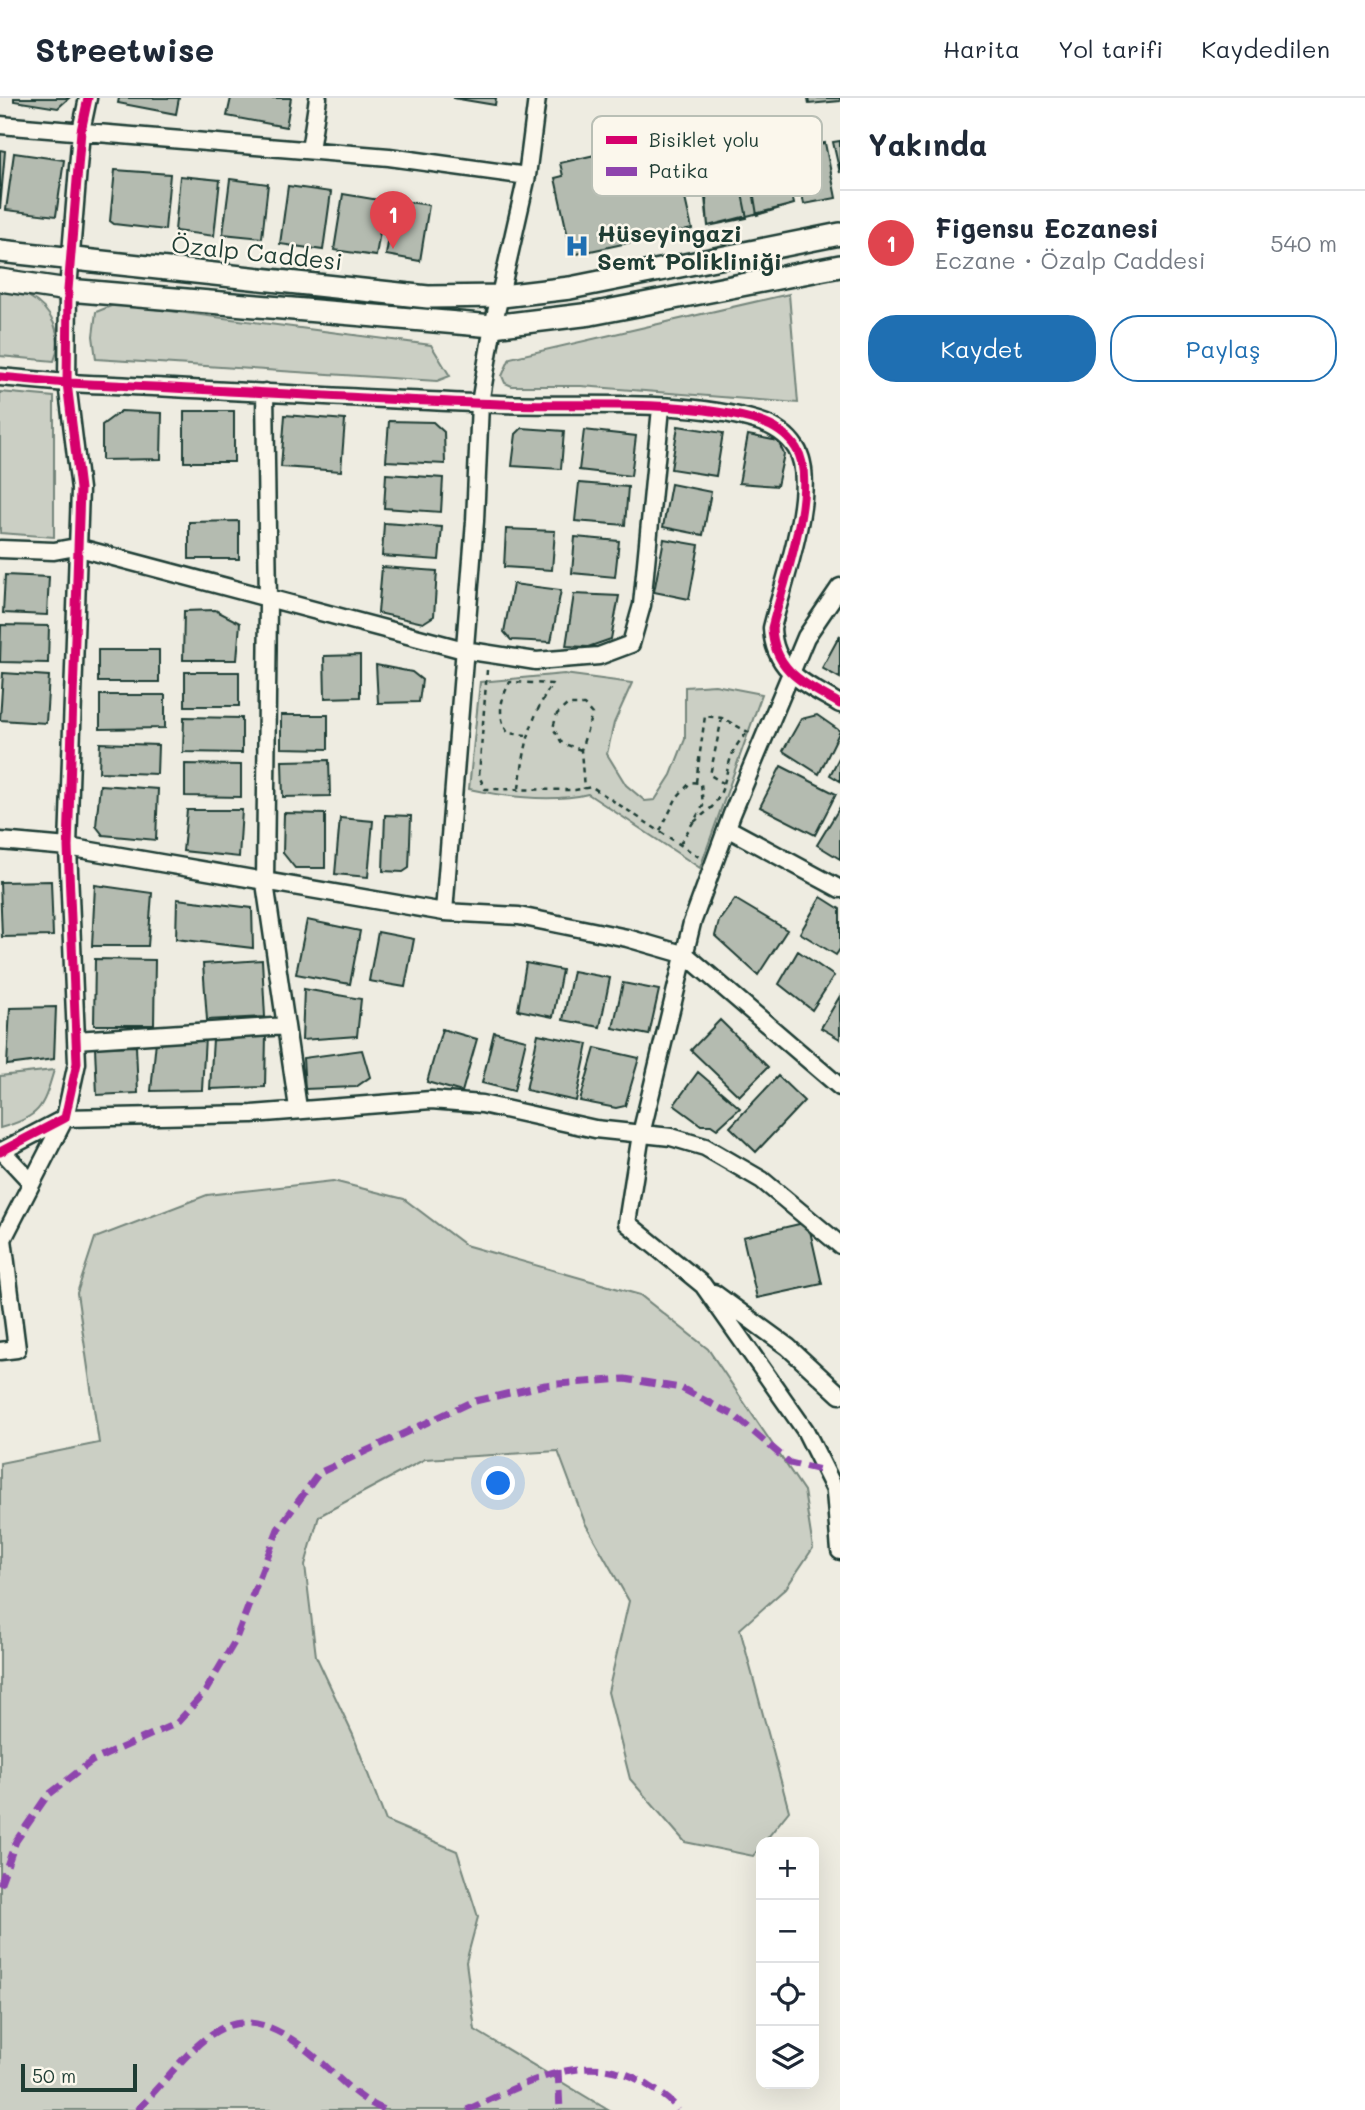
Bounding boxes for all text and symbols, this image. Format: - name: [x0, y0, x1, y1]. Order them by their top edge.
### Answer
- text: Streetwise: [35, 27, 214, 70]
- text: Harita: [943, 33, 1020, 64]
- text: Yol tarifi: [1058, 33, 1163, 64]
- text: Kaydedilen: [1201, 33, 1330, 64]
- legend: [592, 116, 822, 196]
- text: Yakında: [868, 124, 987, 164]
- text: Bisiklet yolu: [649, 127, 759, 152]
- text: Patika: [649, 158, 709, 183]
- pin: 1: [370, 191, 416, 249]
- text: Figensu Eczanesi: [935, 211, 1159, 245]
- place label: Hüseyingazi Semt Polikliniği: [597, 217, 782, 276]
- street label: Özalp Caddesi: [170, 228, 344, 276]
- text: 1: [886, 228, 896, 258]
- text: 540 m: [1270, 228, 1337, 258]
- hospital icon: Hüseyingazi Semt Polikliniği: [563, 232, 591, 260]
- text: Eczane · Özalp Caddesi: [935, 245, 1206, 275]
- button: Kaydet: [868, 315, 1096, 382]
- button: Paylaş: [1110, 315, 1337, 382]
- your location: [481, 1466, 515, 1500]
- map controls: [756, 1837, 819, 2089]
- button: +: [756, 1837, 819, 1900]
- button: −: [756, 1900, 819, 1963]
- button: locate: [756, 1963, 819, 2026]
- button: layers: [756, 2026, 819, 2089]
- scale bar: [21, 2061, 136, 2093]
- text: 50 m: [32, 2063, 76, 2088]

